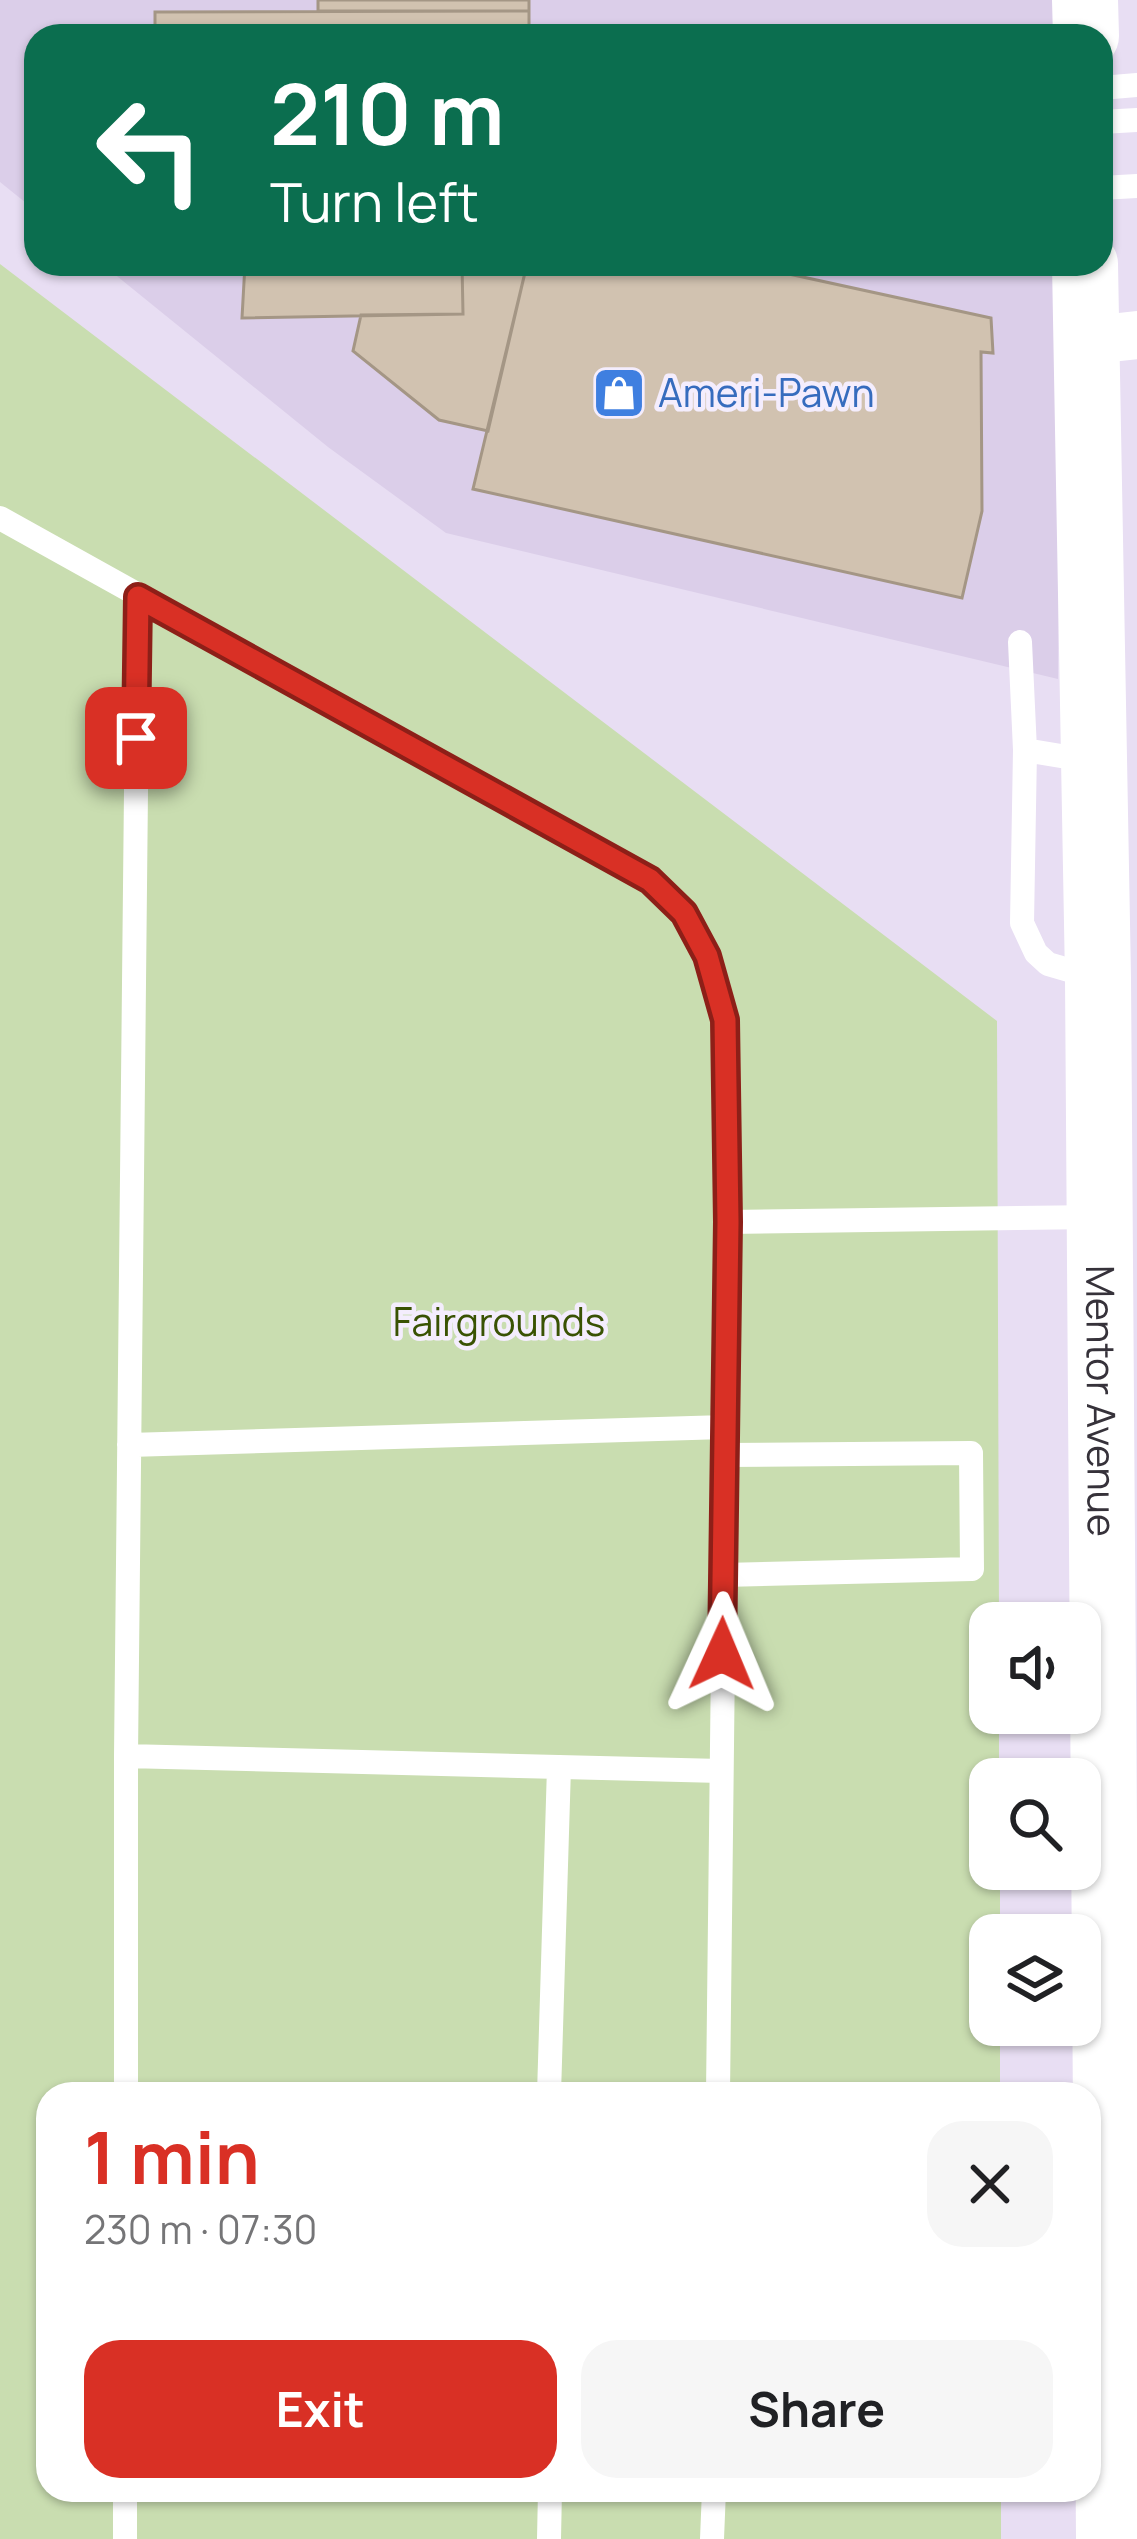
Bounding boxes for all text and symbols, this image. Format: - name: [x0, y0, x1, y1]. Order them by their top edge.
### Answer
- text: 210 m: [270, 55, 504, 170]
- icon: left: [72, 72, 228, 228]
- text: Turn left: [270, 164, 479, 238]
- shop icon: Ameri-Pawn: [591, 365, 647, 421]
- place label: Ameri-Pawn: [658, 365, 875, 419]
- pin: [85, 687, 187, 789]
- icon: arrive: [103, 705, 169, 771]
- street label: Mentor Avenue: [1074, 1265, 1130, 1537]
- park label: Fairgrounds: [393, 1294, 605, 1348]
- position arrow: [659, 1591, 785, 1717]
- map controls: [969, 1602, 1101, 2046]
- button: sound: [969, 1602, 1101, 1734]
- button: search: [969, 1758, 1101, 1890]
- button: layers: [969, 1914, 1101, 2046]
- text: 1 min: [84, 2107, 260, 2206]
- button: close: [927, 2121, 1053, 2247]
- text: 230 m · 07:30: [84, 2202, 317, 2256]
- button: Exit: [84, 2340, 557, 2478]
- button: Share: [581, 2340, 1053, 2478]

